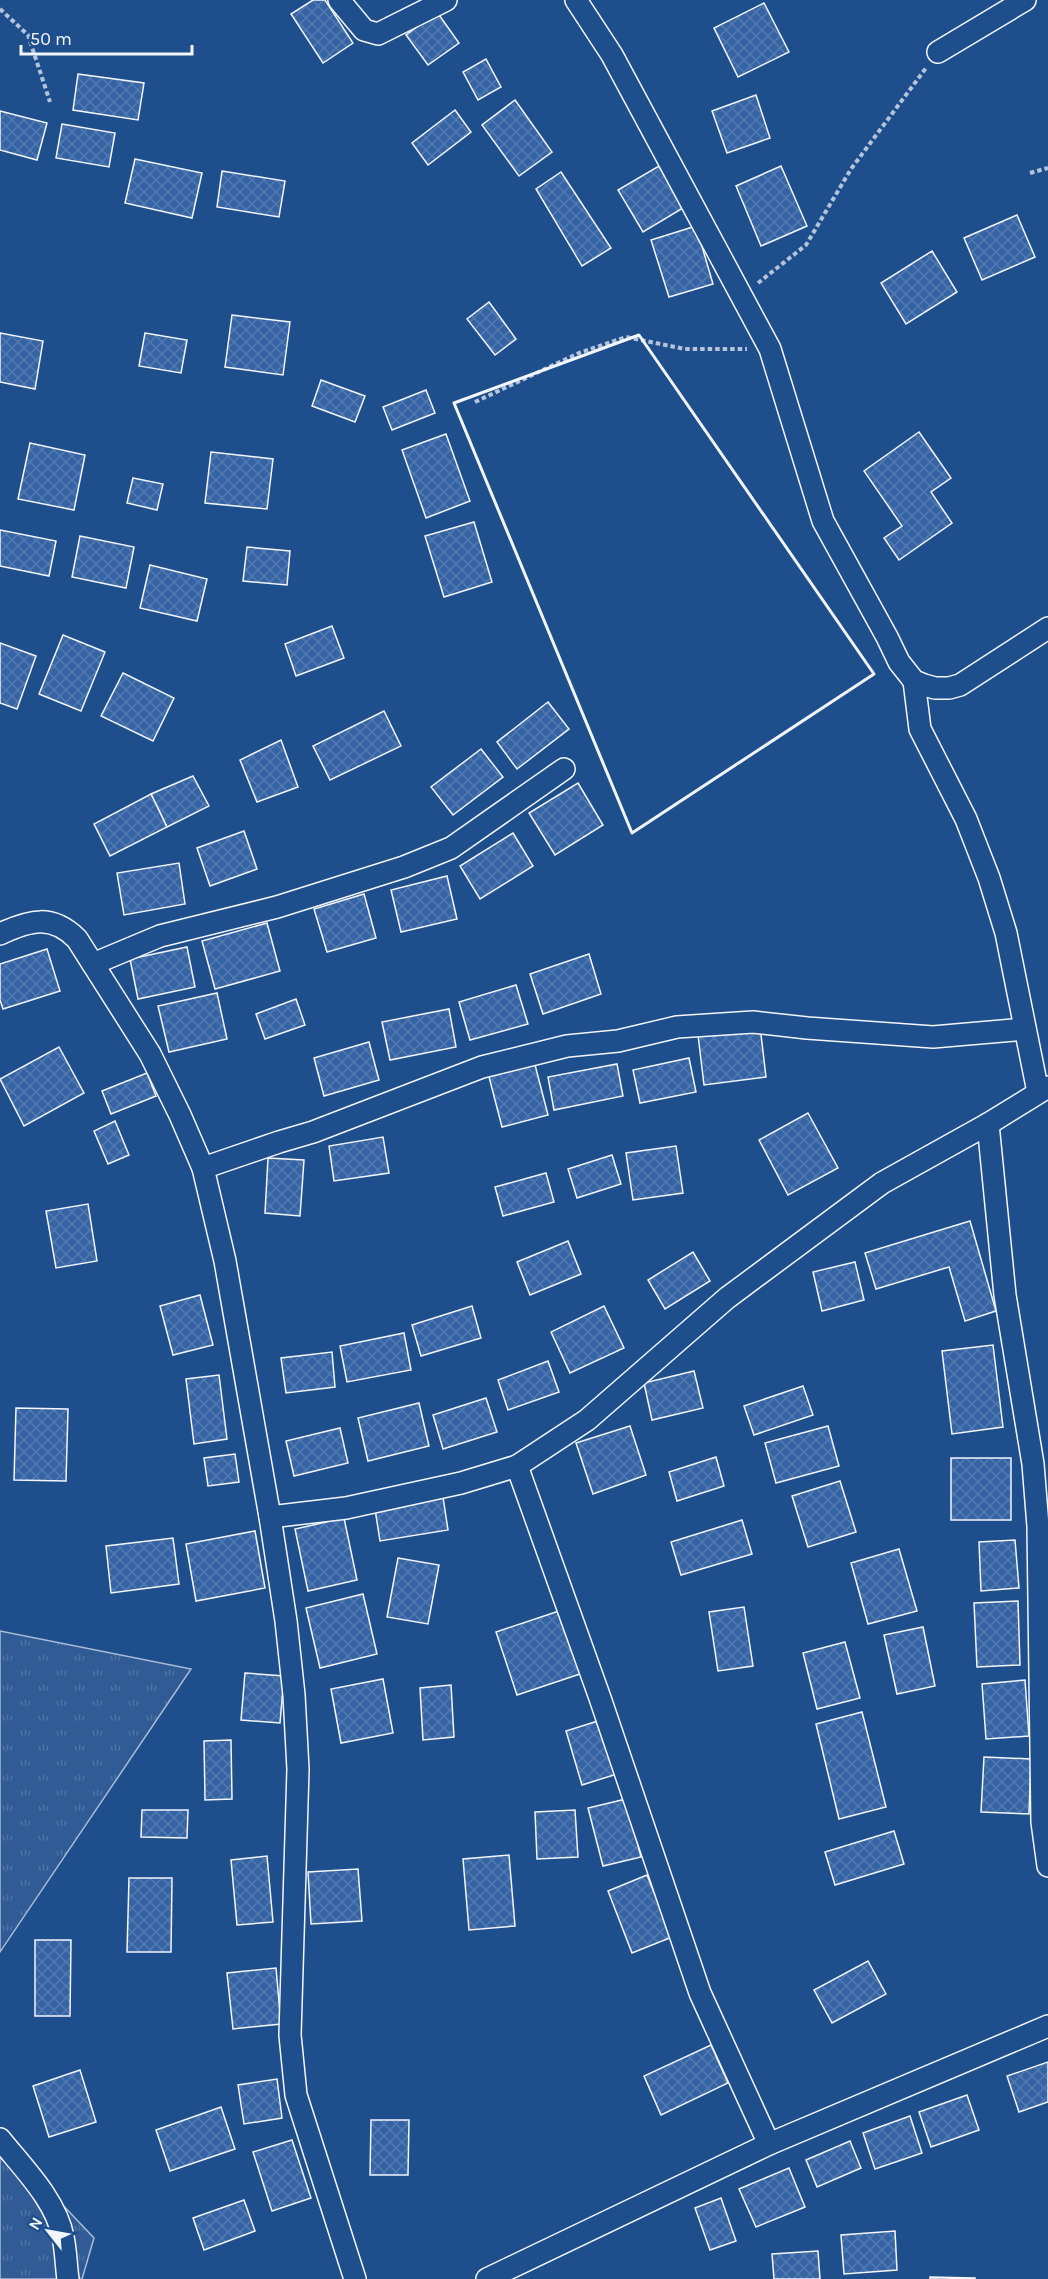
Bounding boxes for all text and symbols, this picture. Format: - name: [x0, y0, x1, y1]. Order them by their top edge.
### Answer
- scale bar: [21, 18, 192, 56]
- text: 50 m: [30, 28, 72, 50]
- north arrow: [18, 2201, 78, 2261]
- text: N: [24, 2214, 47, 2233]

